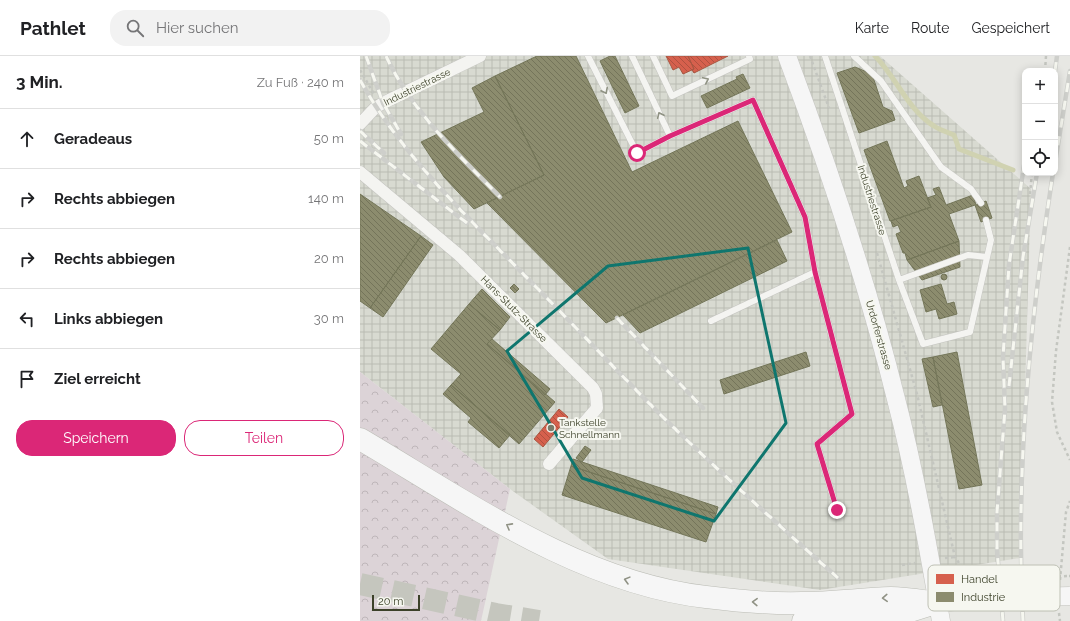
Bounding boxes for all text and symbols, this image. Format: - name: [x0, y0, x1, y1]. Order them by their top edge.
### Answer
- search box: [110, 10, 390, 46]
- text: Pathlet: [20, 17, 86, 39]
- icon: search: [124, 17, 146, 39]
- text: Hier suchen: [156, 19, 238, 37]
- text: Karte: [855, 20, 889, 36]
- text: Route: [911, 20, 949, 36]
- text: Gespeichert: [971, 20, 1050, 36]
- street label: Industriestrasse: [382, 66, 452, 108]
- map controls: [1022, 68, 1058, 176]
- button: +: [1022, 68, 1058, 104]
- text: 3 Min.: [16, 72, 63, 92]
- text: Zu Fuß · 240 m: [257, 75, 344, 90]
- one-way arrow: [702, 77, 709, 85]
- one-way arrow: [600, 87, 608, 94]
- button: −: [1022, 104, 1058, 140]
- one-way arrow: [657, 112, 665, 120]
- icon: ahead: [16, 128, 38, 150]
- text: Geradeaus: [54, 130, 132, 148]
- text: 50 m: [314, 131, 344, 146]
- button: locate: [1022, 140, 1058, 176]
- route start: [628, 144, 646, 162]
- street label: Industriestrasse: [856, 164, 889, 236]
- icon: right: [16, 188, 38, 210]
- text: Rechts abbiegen: [54, 190, 175, 208]
- text: 140 m: [308, 191, 344, 206]
- icon: right: [16, 248, 38, 270]
- text: Rechts abbiegen: [54, 250, 175, 268]
- text: 20 m: [314, 251, 344, 266]
- street label: Hans-Stutz-Strasse: [479, 274, 549, 344]
- street label: Urdorferstrasse: [864, 299, 894, 371]
- icon: left: [16, 308, 38, 330]
- text: Links abbiegen: [54, 310, 163, 328]
- text: 30 m: [314, 311, 344, 326]
- icon: arrive: [16, 368, 38, 390]
- text: Ziel erreicht: [54, 370, 141, 388]
- place label: Tankstelle Schnellmann: [559, 417, 620, 440]
- button: Speichern: [16, 420, 176, 456]
- button: Teilen: [184, 420, 344, 456]
- marker: Tankstelle Schnellmann: [546, 423, 556, 433]
- route end: [828, 501, 846, 519]
- one-way arrow: [506, 523, 513, 530]
- legend: [928, 565, 1060, 611]
- text: Handel: [961, 573, 998, 586]
- one-way arrow: [624, 576, 631, 585]
- text: Industrie: [961, 591, 1006, 604]
- scale bar: [372, 593, 420, 612]
- one-way arrow: [882, 594, 888, 603]
- text: 20 m: [378, 595, 403, 608]
- one-way arrow: [752, 598, 758, 606]

